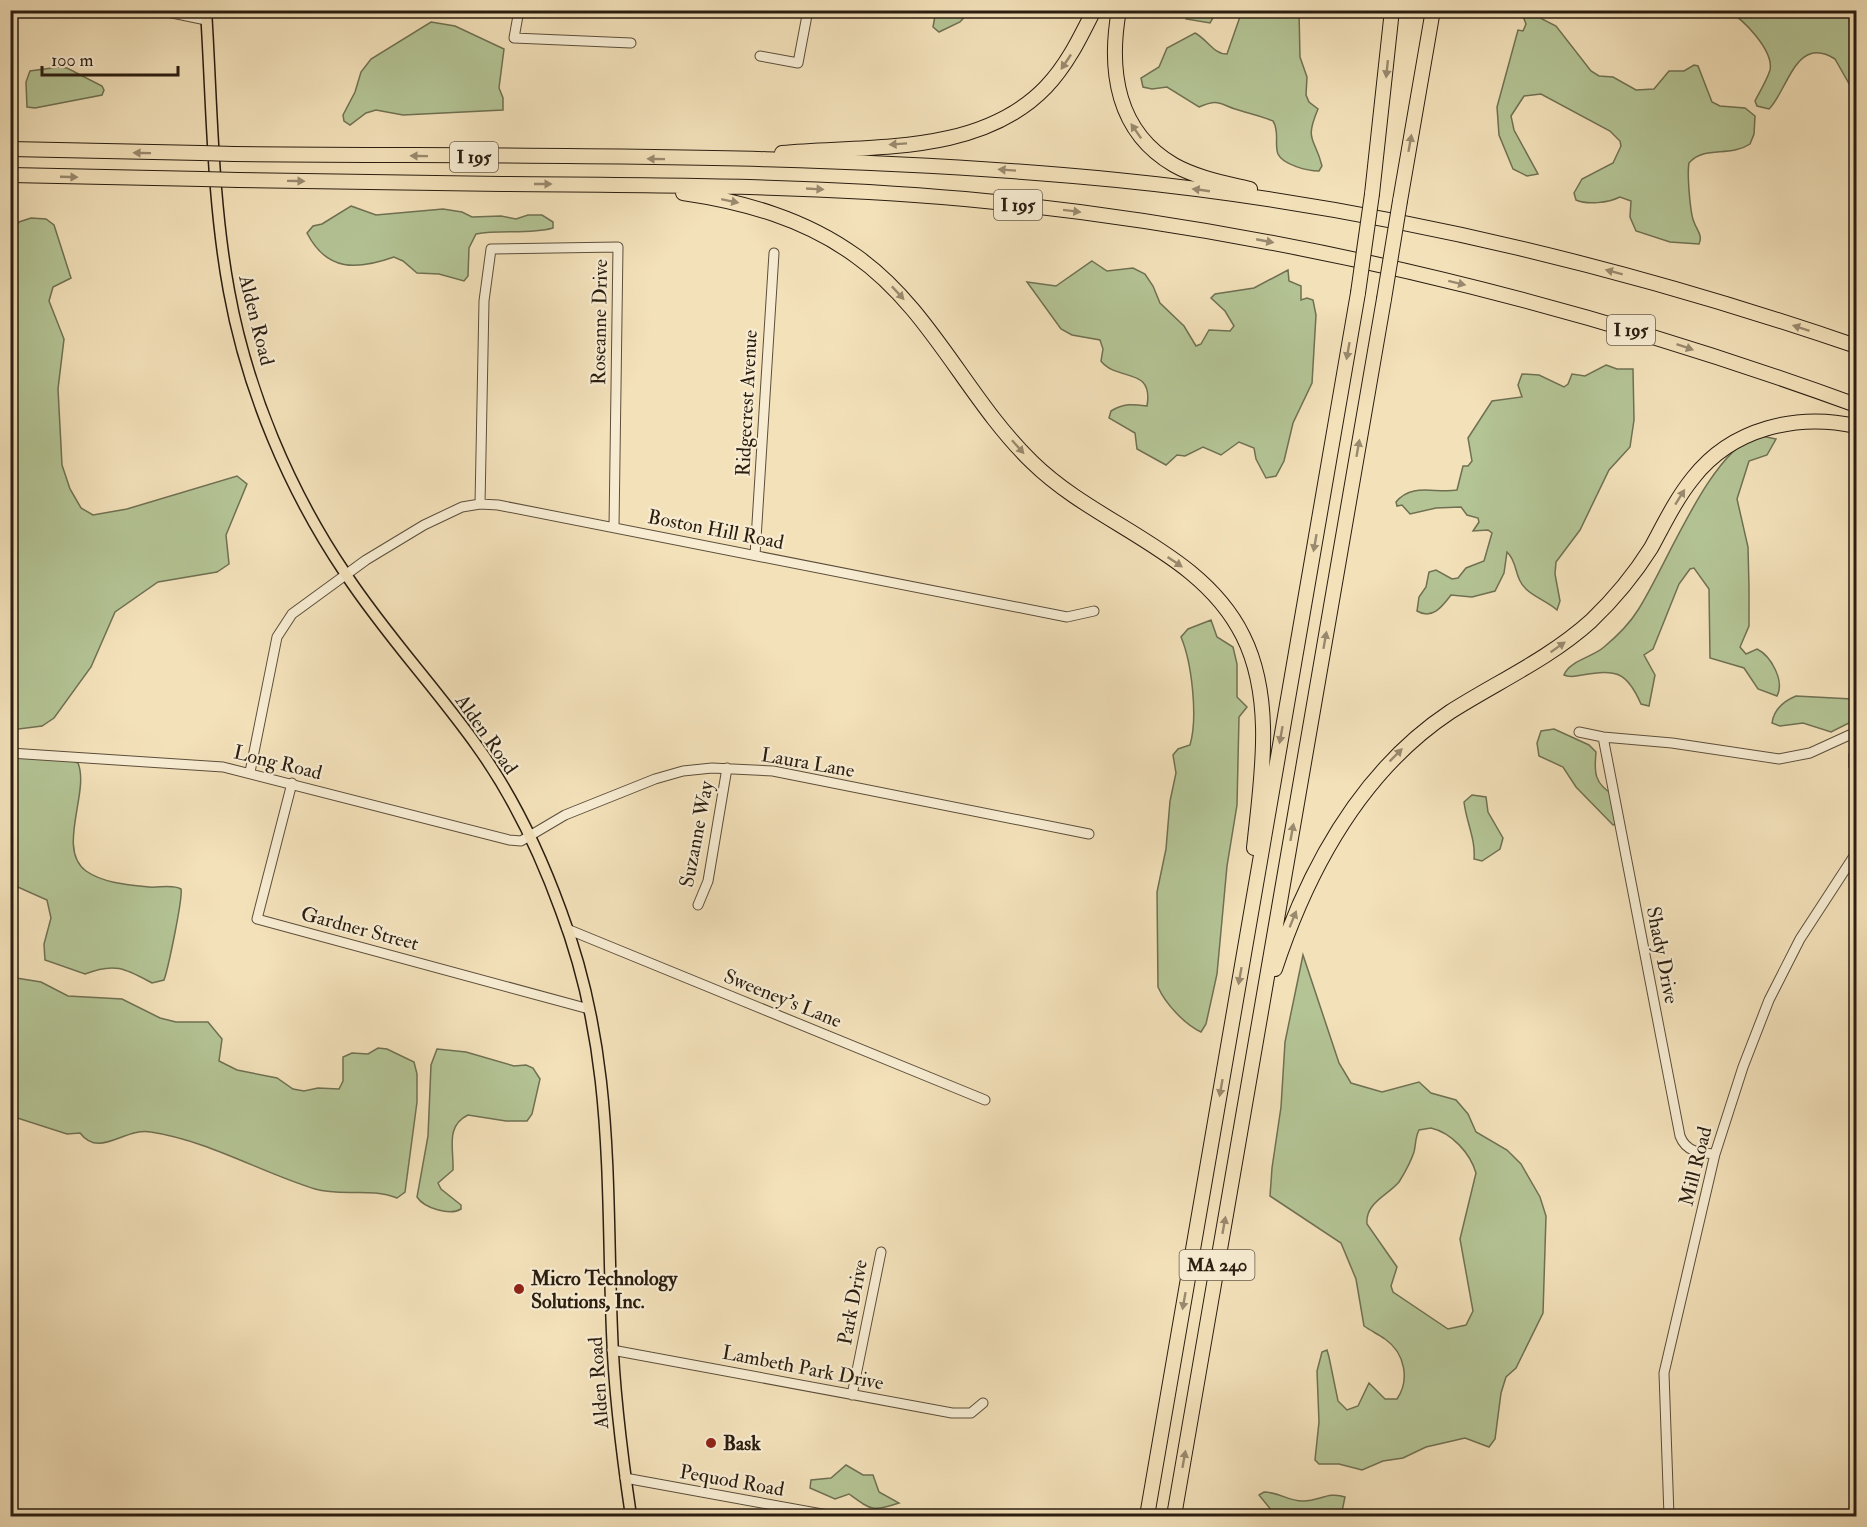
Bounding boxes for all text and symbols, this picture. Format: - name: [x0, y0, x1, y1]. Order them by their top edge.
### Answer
- scale bar: [42, 39, 178, 77]
- text: 100 m: [51, 49, 94, 72]
- one-way arrow: [1060, 53, 1071, 70]
- one-way arrow: [1382, 59, 1392, 78]
- one-way arrow: [1130, 123, 1142, 139]
- one-way arrow: [1406, 133, 1415, 152]
- one-way arrow: [889, 139, 908, 149]
- road number: I 195: [450, 142, 498, 172]
- one-way arrow: [133, 148, 152, 157]
- one-way arrow: [409, 152, 428, 161]
- one-way arrow: [646, 154, 665, 164]
- one-way arrow: [998, 166, 1017, 175]
- one-way arrow: [59, 173, 78, 182]
- one-way arrow: [287, 176, 306, 186]
- one-way arrow: [533, 179, 552, 189]
- one-way arrow: [806, 185, 825, 194]
- one-way arrow: [1192, 186, 1211, 195]
- road number: I 195: [994, 190, 1042, 220]
- one-way arrow: [721, 197, 740, 206]
- one-way arrow: [1063, 207, 1082, 216]
- one-way arrow: [1256, 237, 1275, 246]
- street label: Roseanne Drive: [586, 259, 613, 385]
- one-way arrow: [1605, 267, 1623, 276]
- street label: Alden Road: [233, 271, 280, 368]
- one-way arrow: [1448, 279, 1466, 288]
- one-way arrow: [891, 285, 905, 299]
- road number: I 195: [1607, 315, 1655, 345]
- one-way arrow: [1792, 322, 1810, 332]
- street label: Ridgecrest Avenue: [730, 329, 763, 477]
- one-way arrow: [1343, 341, 1352, 360]
- one-way arrow: [1676, 343, 1694, 353]
- one-way arrow: [1354, 438, 1363, 457]
- one-way arrow: [1011, 439, 1024, 454]
- one-way arrow: [1674, 489, 1685, 505]
- street label: Boston Hill Road: [646, 504, 786, 555]
- one-way arrow: [1310, 533, 1319, 552]
- one-way arrow: [1166, 556, 1183, 567]
- one-way arrow: [1321, 631, 1330, 650]
- one-way arrow: [1549, 641, 1565, 653]
- street label: Alden Road: [449, 689, 523, 779]
- one-way arrow: [1277, 726, 1286, 745]
- street label: Long Road: [231, 739, 325, 786]
- street label: Laura Lane: [759, 742, 857, 783]
- one-way arrow: [1389, 749, 1403, 763]
- street label: Suzanne Way: [674, 778, 719, 889]
- one-way arrow: [1288, 823, 1297, 842]
- street label: Gardner Street: [298, 901, 422, 956]
- street label: Shady Drive: [1641, 904, 1684, 1006]
- one-way arrow: [1289, 910, 1298, 928]
- street label: Sweeney's Lane: [720, 963, 845, 1033]
- one-way arrow: [1235, 967, 1244, 986]
- one-way arrow: [1216, 1079, 1225, 1098]
- street label: Mill Road: [1674, 1124, 1717, 1208]
- one-way arrow: [1220, 1216, 1229, 1235]
- road number: MA 240: [1180, 1250, 1254, 1280]
- street label: Park Drive: [832, 1257, 873, 1347]
- place label: Micro Technology Solutions, Inc.: [530, 1266, 679, 1314]
- marker: Micro Technology Solutions, Inc.: [512, 1282, 526, 1296]
- one-way arrow: [1180, 1291, 1189, 1310]
- street label: Alden Road: [583, 1336, 614, 1431]
- street label: Lambeth Park Drive: [720, 1340, 886, 1395]
- place label: Bask: [723, 1431, 761, 1456]
- marker: Bask: [704, 1436, 718, 1450]
- one-way arrow: [1180, 1449, 1189, 1468]
- street label: Pequod Road: [678, 1459, 786, 1502]

